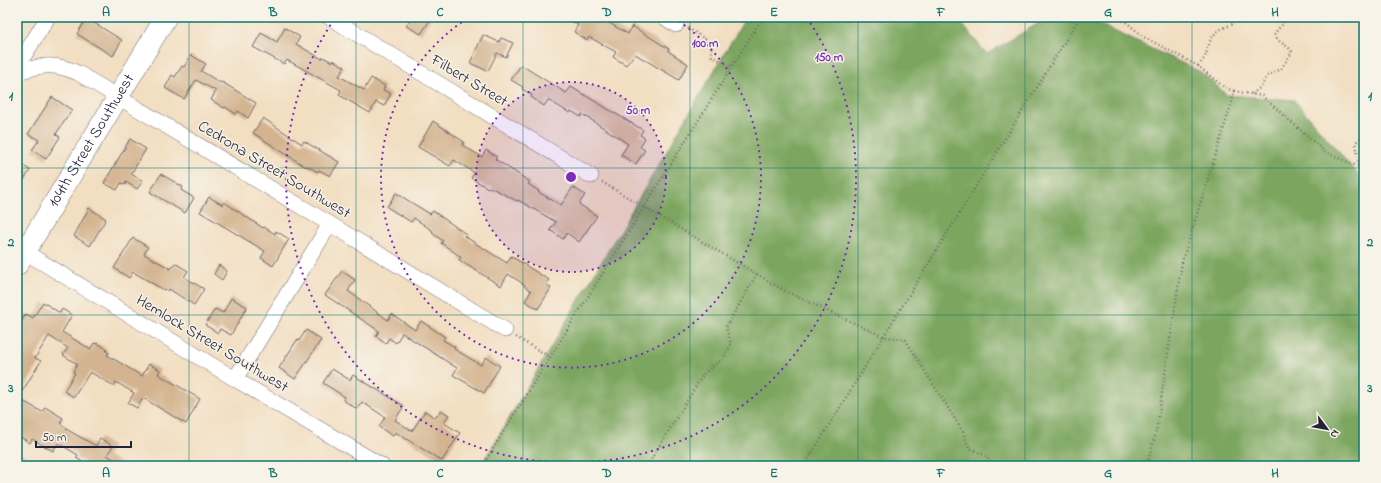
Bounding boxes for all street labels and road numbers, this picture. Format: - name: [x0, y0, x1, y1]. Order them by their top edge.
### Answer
- street label: Filbert Street: [425, 48, 513, 114]
- street label: 104th Street Southwest: [42, 69, 141, 212]
- street label: Cedrona Street Southwest: [193, 115, 356, 226]
- street label: Hemlock Street Southwest: [131, 289, 293, 399]

